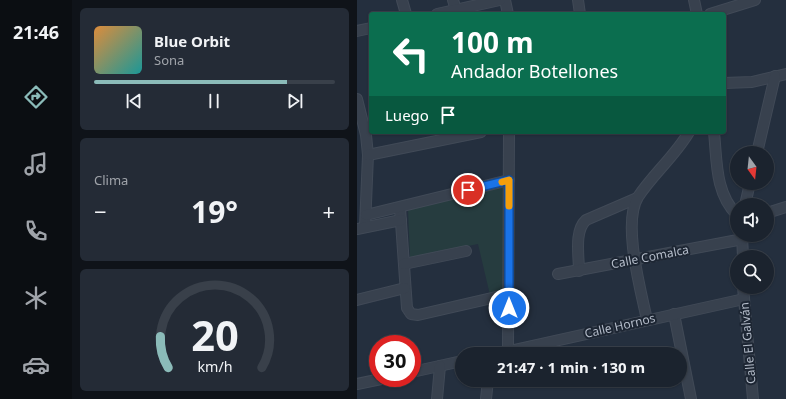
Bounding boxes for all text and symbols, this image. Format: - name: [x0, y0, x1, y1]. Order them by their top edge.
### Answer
- text: 21:46: [13, 20, 59, 44]
- text: 100 m: [451, 23, 534, 61]
- icon: left: [385, 28, 437, 80]
- text: Blue Orbit: [154, 31, 230, 51]
- text: Sona: [154, 51, 184, 69]
- text: Andador Botellones: [451, 59, 618, 83]
- icon: directions: [22, 83, 50, 111]
- icon: previous: [123, 90, 145, 112]
- icon: pause: [203, 90, 225, 112]
- icon: next: [284, 90, 306, 112]
- icon: arrive: [437, 104, 459, 126]
- text: Luego: [385, 105, 429, 125]
- north arrow: [730, 146, 774, 190]
- map controls: [730, 146, 774, 294]
- icon: music: [22, 150, 50, 178]
- text: Clima: [94, 171, 128, 189]
- pin: [451, 173, 485, 207]
- icon: arrive: [457, 179, 479, 201]
- text: 19°: [191, 191, 238, 232]
- text: −: [94, 196, 107, 226]
- text: +: [322, 196, 335, 226]
- button: sound: [730, 198, 774, 242]
- icon: phone: [22, 217, 50, 245]
- street label: Calle Comalca: [610, 241, 690, 272]
- button: search: [730, 250, 774, 294]
- icon: climate: [22, 284, 50, 312]
- position arrow: [488, 287, 530, 329]
- street label: Calle El Galván: [735, 301, 760, 385]
- text: 20: [191, 307, 238, 363]
- street label: Calle Hornos: [583, 309, 657, 342]
- speed limit sign: 30: [369, 335, 421, 387]
- icon: car: [22, 351, 50, 379]
- text: km/h: [197, 356, 232, 375]
- text: 21:47 · 1 min · 130 m: [497, 357, 645, 377]

